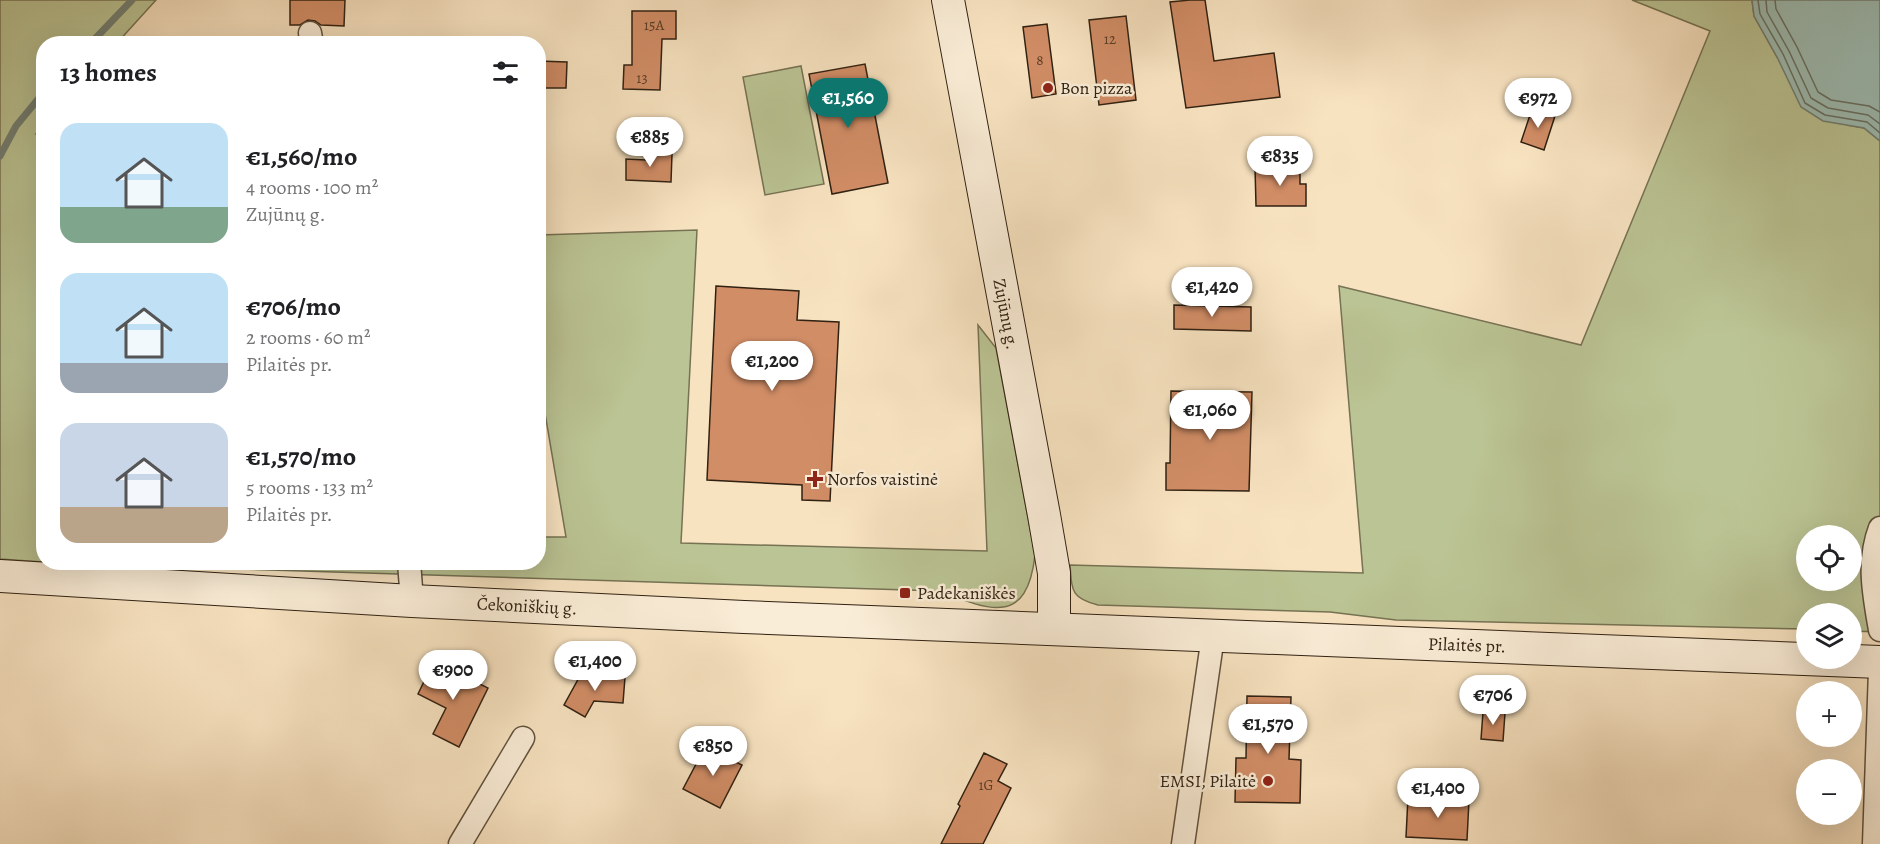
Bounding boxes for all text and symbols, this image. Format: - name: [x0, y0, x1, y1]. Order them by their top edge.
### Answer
- house number: 15A: [644, 15, 664, 35]
- house number: 12: [1104, 29, 1116, 49]
- house number: 8: [1036, 50, 1044, 70]
- text: 13 homes: [60, 55, 157, 90]
- icon: filters: [489, 56, 522, 89]
- house number: 13: [636, 68, 648, 88]
- place label: Bon pizza: [1060, 76, 1133, 100]
- pin: €1,560: [799, 78, 897, 129]
- pin: €972: [1502, 78, 1574, 129]
- marker: Bon pizza: [1041, 81, 1055, 95]
- text: €1,560: [822, 84, 874, 111]
- text: €972: [1519, 84, 1557, 111]
- pin: €885: [614, 117, 686, 168]
- text: €885: [630, 123, 670, 150]
- pin: €835: [1244, 136, 1316, 187]
- text: €1,560/mo: [246, 139, 357, 174]
- text: €835: [1261, 142, 1299, 169]
- icon: home: [108, 147, 180, 219]
- text: 4 rooms · 100 m²: [246, 174, 378, 201]
- text: Zujūnų g.: [246, 201, 326, 228]
- pin: €1,420: [1163, 267, 1261, 318]
- text: €1,420: [1185, 273, 1239, 300]
- street label: Zujūnų g.: [987, 277, 1025, 351]
- text: €706/mo: [246, 289, 341, 324]
- icon: home: [108, 297, 180, 369]
- text: 2 rooms · 60 m²: [246, 324, 370, 351]
- pin: €1,200: [723, 341, 821, 392]
- text: €1,200: [745, 347, 799, 374]
- text: Pilaitės pr.: [246, 351, 333, 378]
- pin: €1,060: [1161, 390, 1259, 441]
- text: €1,060: [1183, 396, 1237, 423]
- text: €1,570/mo: [246, 439, 356, 474]
- icon: home: [108, 447, 180, 519]
- place label: Norfos vaistinė: [827, 467, 938, 491]
- marker: Norfos vaistinė: [808, 472, 822, 486]
- text: 5 rooms · 133 m²: [246, 474, 373, 501]
- text: Pilaitės pr.: [246, 501, 333, 528]
- map controls: [1796, 525, 1862, 825]
- button: locate: [1796, 525, 1862, 591]
- place label: Padekaniškės: [917, 581, 1016, 605]
- marker: Padekaniškės: [898, 586, 912, 600]
- street label: Čekoniškių g.: [476, 591, 578, 621]
- button: layers: [1796, 603, 1862, 669]
- street label: Pilaitės pr.: [1428, 632, 1506, 658]
- pin: €1,400: [546, 641, 644, 692]
- text: €1,400: [568, 647, 622, 674]
- pin: €900: [417, 650, 489, 701]
- text: €900: [433, 656, 473, 683]
- pin: €706: [1457, 675, 1529, 726]
- text: €706: [1473, 681, 1513, 708]
- button: +: [1796, 681, 1862, 747]
- pin: €1,570: [1219, 704, 1317, 755]
- text: €1,570: [1242, 710, 1294, 737]
- pin: €850: [677, 726, 749, 777]
- text: €850: [693, 732, 733, 759]
- button: −: [1796, 759, 1862, 825]
- pin: €1,400: [1389, 768, 1487, 819]
- place label: EMSI, Pilaitė: [1159, 769, 1256, 793]
- marker: EMSI, Pilaitė: [1261, 774, 1275, 788]
- text: €1,400: [1411, 774, 1465, 801]
- house number: 1G: [978, 775, 994, 795]

